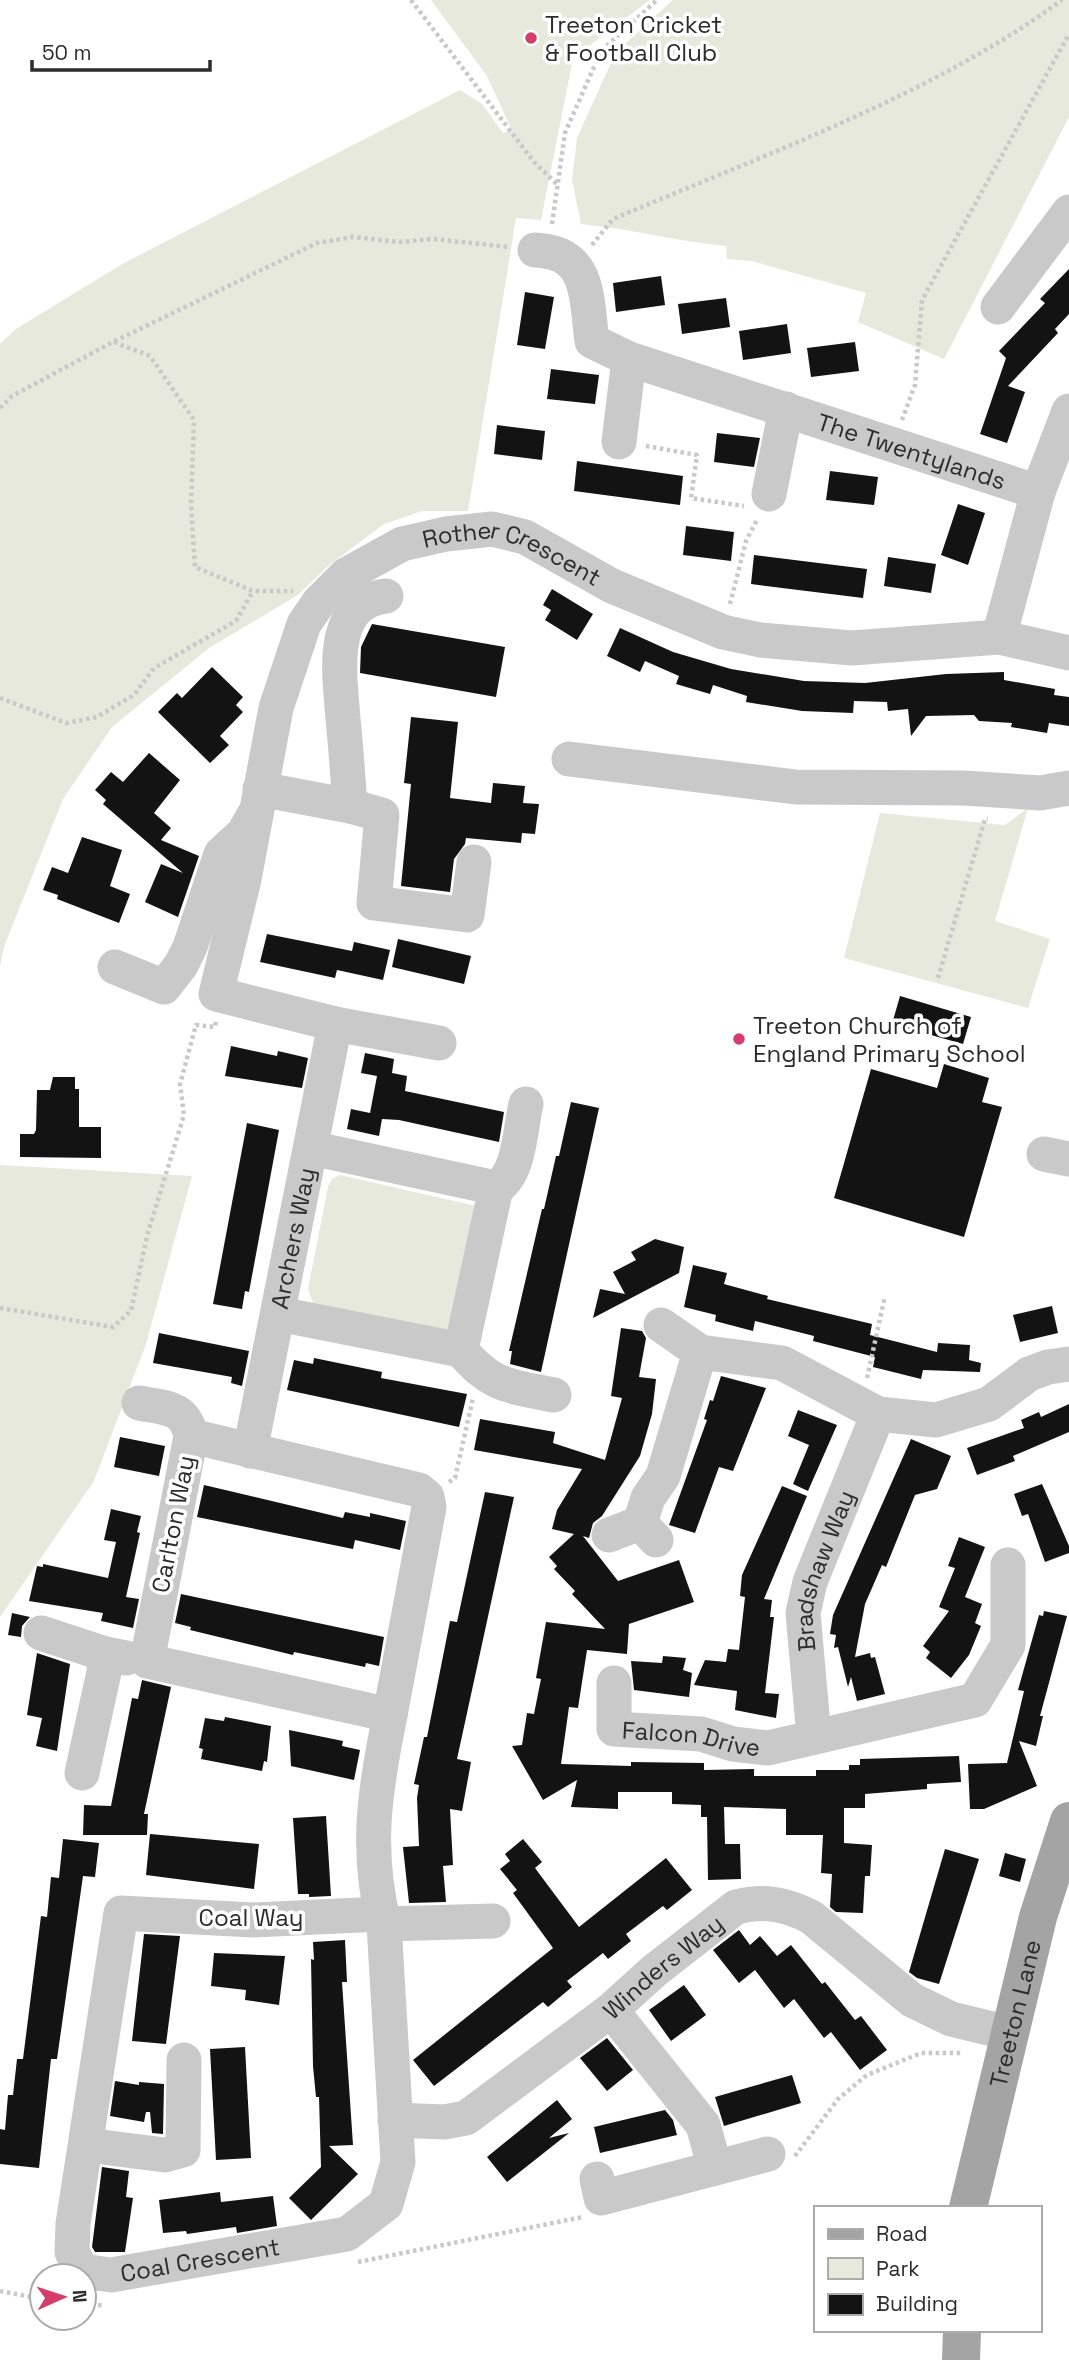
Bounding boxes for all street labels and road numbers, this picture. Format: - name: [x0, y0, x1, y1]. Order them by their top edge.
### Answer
- street label: The Twentylands: [813, 406, 1010, 496]
- street label: Rother Crescent: [419, 514, 607, 592]
- street label: Archers Way: [263, 1165, 322, 1312]
- street label: Carlton Way: [145, 1453, 201, 1595]
- street label: Bradshaw Way: [788, 1485, 861, 1653]
- street label: Falcon Drive: [621, 1714, 762, 1763]
- street label: Coal Way: [199, 1902, 303, 1933]
- street label: Winders Way: [596, 1907, 729, 2026]
- street label: Treeton Lane: [982, 1936, 1048, 2091]
- street label: Coal Crescent: [118, 2230, 282, 2289]

